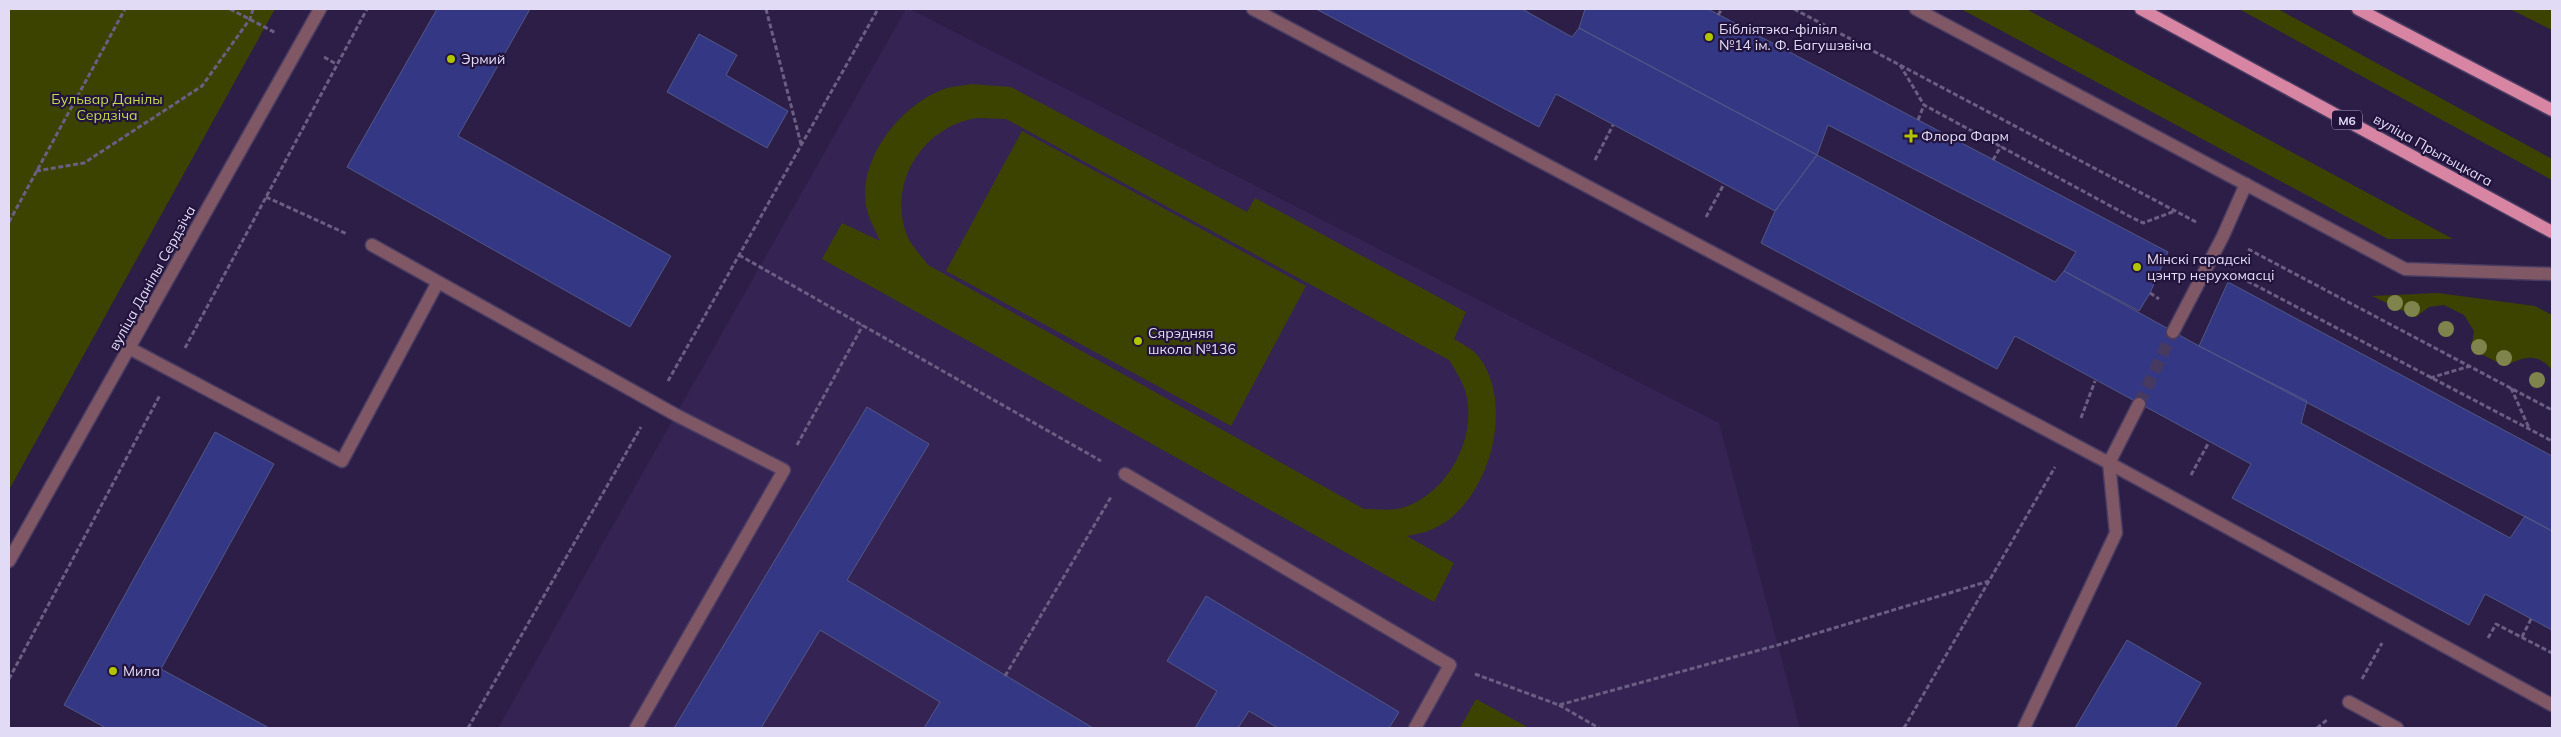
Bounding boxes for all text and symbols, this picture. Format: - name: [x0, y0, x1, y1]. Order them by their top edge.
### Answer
- place label: Бібліятэка-філіял №14 ім. Ф. Багушэвіча: [1719, 20, 1872, 54]
- marker: Бібліятэка-філіял №14 ім. Ф. Багушэвіча: [1703, 31, 1715, 43]
- place label: Эрмий: [461, 50, 505, 68]
- marker: Эрмий: [445, 53, 457, 65]
- park label: Бульвар Данілы Сердзіча: [51, 90, 163, 124]
- road number: М6: [2332, 110, 2362, 130]
- street label: вуліца Прытыцкага: [2370, 110, 2496, 190]
- place label: Флора Фарм: [1921, 127, 2009, 145]
- marker: Флора Фарм: [1905, 130, 1917, 142]
- street label: вуліца Данілы Сердзіча: [105, 203, 199, 353]
- place label: Мінскі гарадскі цэнтр нерухомасці: [2147, 250, 2275, 284]
- marker: Мінскі гарадскі цэнтр нерухомасці: [2131, 261, 2143, 273]
- place label: Сярэдняя школа №136: [1148, 324, 1236, 358]
- marker: Сярэдняя школа №136: [1132, 335, 1144, 347]
- place label: Мила: [123, 662, 160, 680]
- marker: Мила: [107, 665, 119, 677]

